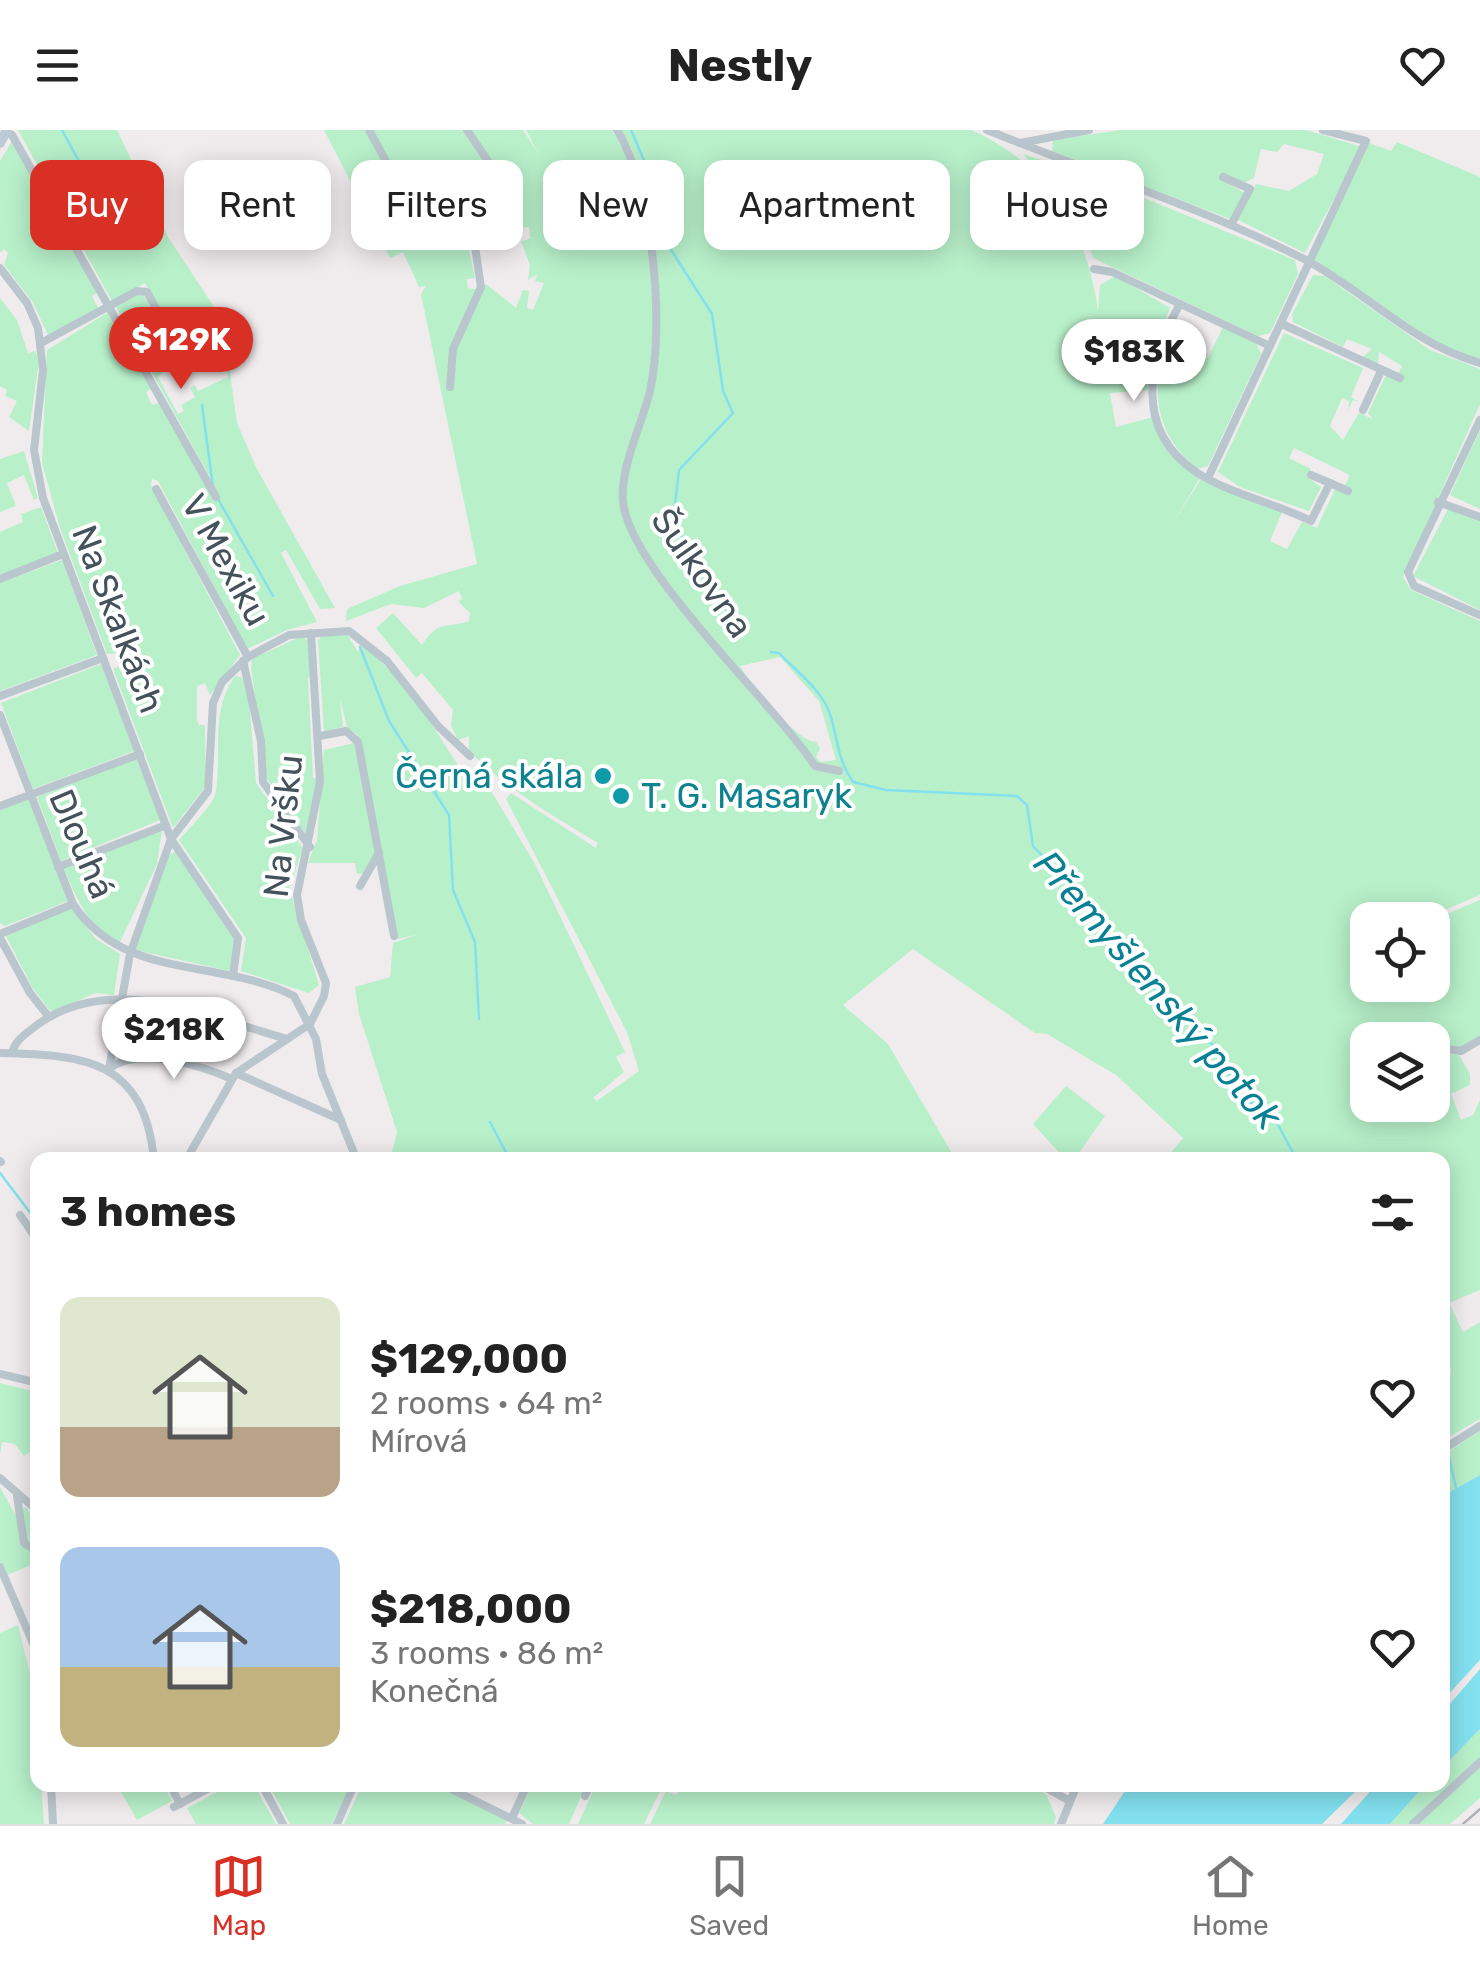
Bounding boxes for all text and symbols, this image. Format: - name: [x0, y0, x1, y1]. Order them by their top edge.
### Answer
- icon: menu: [30, 38, 85, 93]
- icon: heart: [1395, 38, 1450, 93]
- text: Nestly: [668, 39, 812, 92]
- chip: Buy: [30, 160, 164, 250]
- chip: Rent: [184, 160, 331, 250]
- chip: Filters: [351, 160, 523, 250]
- chip: New: [543, 160, 684, 250]
- chip: Apartment: [704, 160, 950, 250]
- chip: House: [970, 160, 1144, 250]
- pin: $129K: [111, 307, 251, 392]
- pin: $183K: [1064, 319, 1204, 404]
- text: $129K: [131, 320, 231, 358]
- text: $183K: [1083, 332, 1185, 370]
- street label: V Mexiku: [173, 487, 279, 633]
- street label: Šulkovna: [642, 500, 762, 646]
- street label: Na Skalkách: [63, 519, 173, 719]
- street label: Na Vršku: [255, 753, 311, 899]
- place label: Černá skála: [395, 755, 583, 797]
- marker: Černá skála: [592, 765, 614, 787]
- place label: T. G. Masaryk: [641, 775, 852, 817]
- street label: Dlouhá: [40, 783, 124, 905]
- marker: T. G. Masaryk: [610, 785, 632, 807]
- water label: Přemyšlenský potok: [1024, 841, 1292, 1139]
- map controls: [1350, 902, 1450, 1122]
- button: locate: [1350, 902, 1450, 1002]
- pin: $218K: [104, 997, 244, 1082]
- text: $218K: [124, 1010, 224, 1048]
- button: layers: [1350, 1022, 1450, 1122]
- icon: filters: [1365, 1185, 1420, 1240]
- text: 3 homes: [60, 1187, 236, 1237]
- text: $129,000: [370, 1334, 568, 1384]
- icon: home: [140, 1337, 260, 1457]
- icon: heart: [1365, 1370, 1420, 1425]
- text: 2 rooms · 64 m²: [370, 1384, 603, 1422]
- text: Mírová: [370, 1422, 468, 1460]
- text: $218,000: [370, 1584, 572, 1634]
- icon: home: [140, 1587, 260, 1707]
- icon: heart: [1365, 1620, 1420, 1675]
- text: 3 rooms · 86 m²: [370, 1634, 604, 1672]
- text: Konečná: [370, 1672, 499, 1710]
- tab: Map: [211, 1849, 266, 1942]
- tab: Saved: [689, 1849, 769, 1942]
- tab: Home: [1192, 1849, 1269, 1942]

